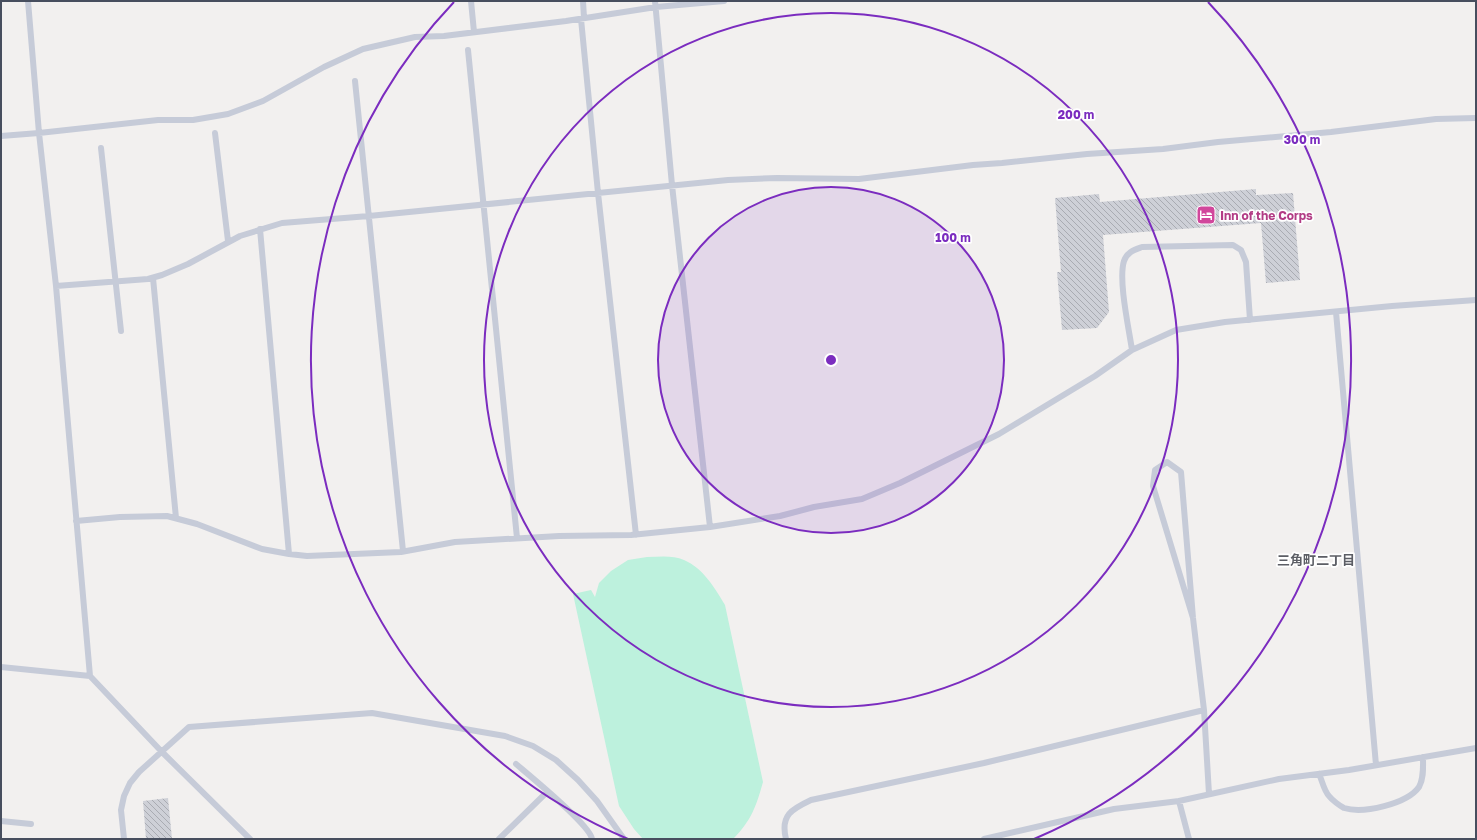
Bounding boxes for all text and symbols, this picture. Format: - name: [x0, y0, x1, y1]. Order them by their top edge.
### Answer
- text: 200 m: [1058, 107, 1094, 122]
- text: 300 m: [1284, 132, 1320, 147]
- hotel icon: Inn of the Corps: [1195, 204, 1217, 226]
- place label: Inn of the Corps: [1220, 208, 1313, 223]
- text: 100 m: [935, 230, 971, 245]
- centre of rings: [824, 353, 838, 367]
- district label: 三角町二丁目: [1277, 552, 1355, 568]

